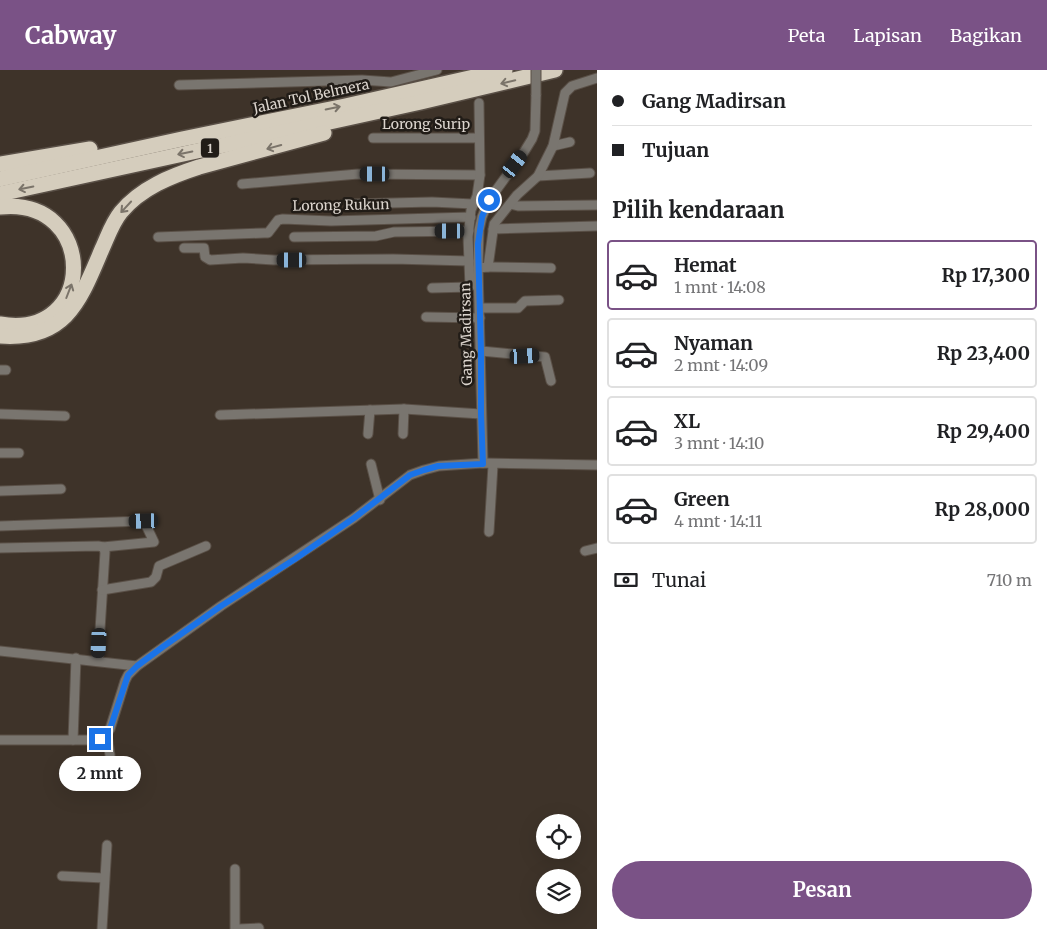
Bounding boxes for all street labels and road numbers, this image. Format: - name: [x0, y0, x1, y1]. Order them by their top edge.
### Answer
- street label: Jalan Tol Belmera: [250, 75, 371, 117]
- street label: Lorong Surip: [382, 115, 470, 133]
- road number: 1: [201, 138, 219, 158]
- street label: Lorong Rukun: [292, 195, 390, 215]
- street label: Gang Madirsan: [456, 282, 476, 386]

